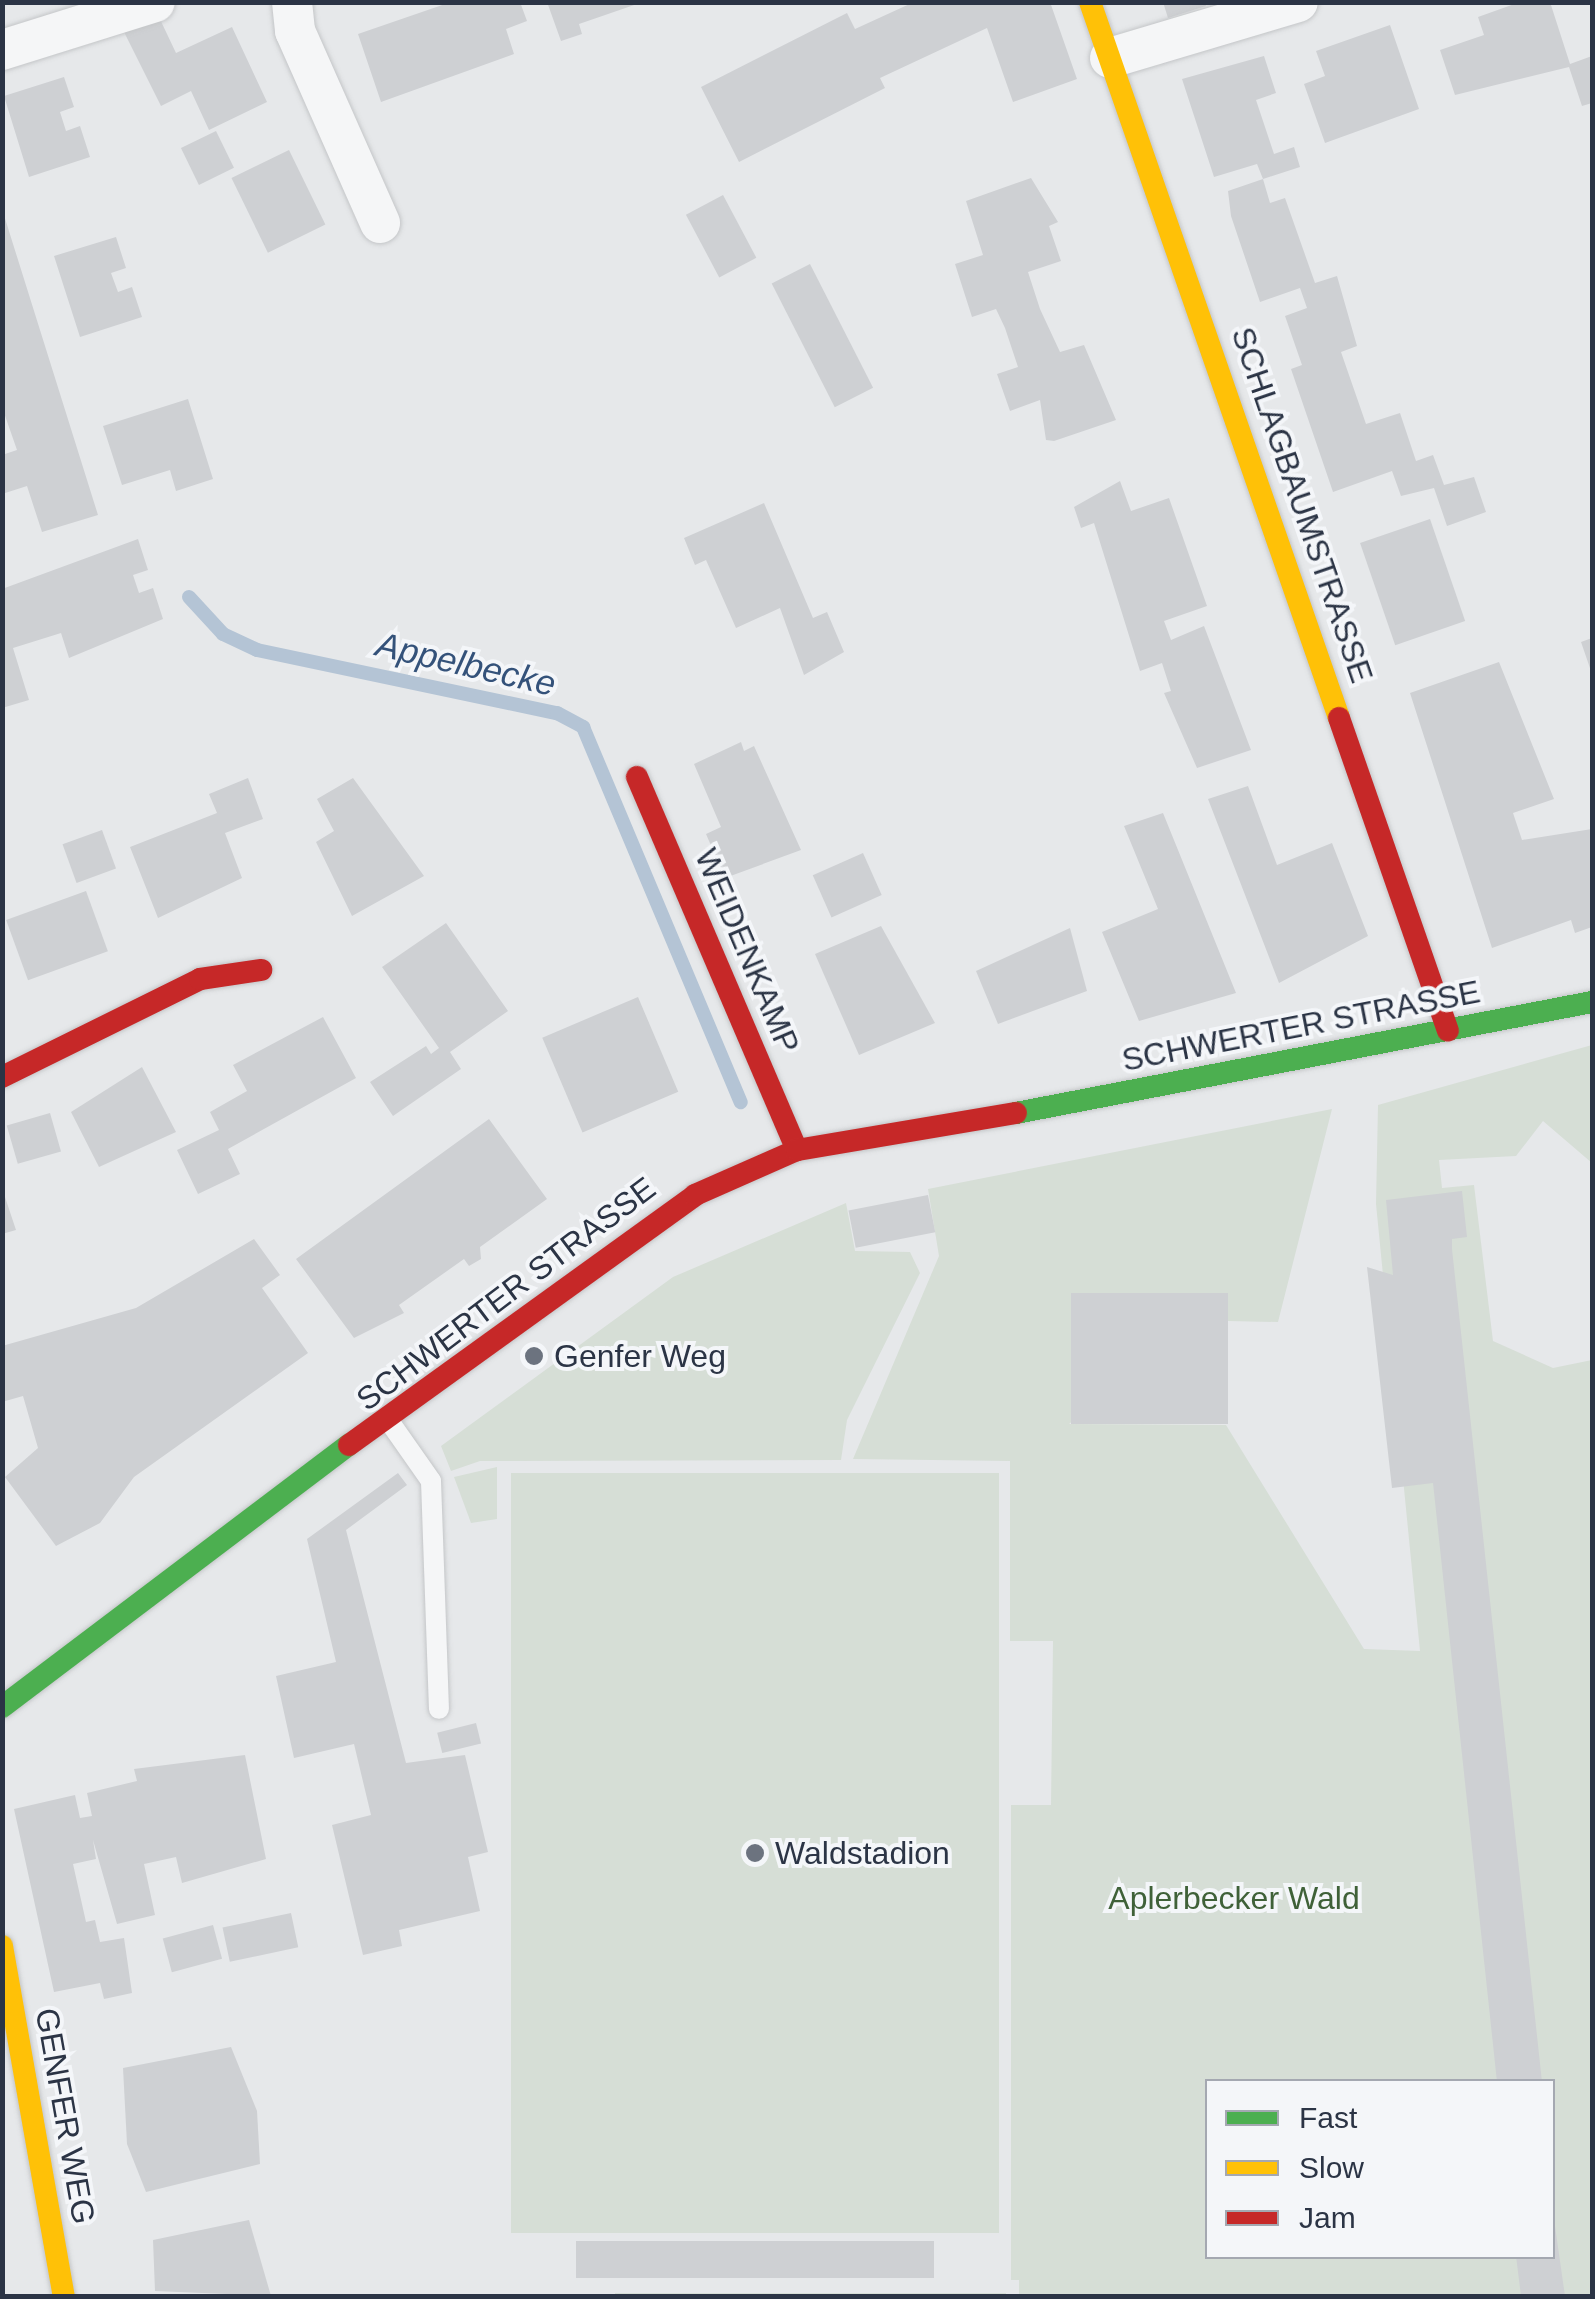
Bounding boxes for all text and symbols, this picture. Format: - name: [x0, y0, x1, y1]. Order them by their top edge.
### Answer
- street label: SCHLAGBAUMSTRASSE: [1223, 322, 1381, 688]
- water label: Appelbecke: [372, 623, 560, 705]
- street label: WEIDENKAMP: [687, 843, 807, 1059]
- street label: SCHWERTER STRASSE: [1119, 972, 1483, 1080]
- street label: SCHWERTER STRASSE: [349, 1169, 663, 1419]
- place label: Genfer Weg: [554, 1337, 726, 1375]
- marker: Genfer Weg: [523, 1345, 545, 1367]
- place label: Waldstadion: [775, 1834, 950, 1872]
- marker: Waldstadion: [744, 1842, 766, 1864]
- park label: Aplerbecker Wald: [1108, 1879, 1360, 1917]
- street label: GENFER WEG: [27, 2005, 103, 2227]
- legend: [1205, 2079, 1555, 2259]
- text: Fast: [1299, 2101, 1357, 2134]
- text: Slow: [1299, 2151, 1364, 2184]
- text: Jam: [1299, 2201, 1356, 2234]

